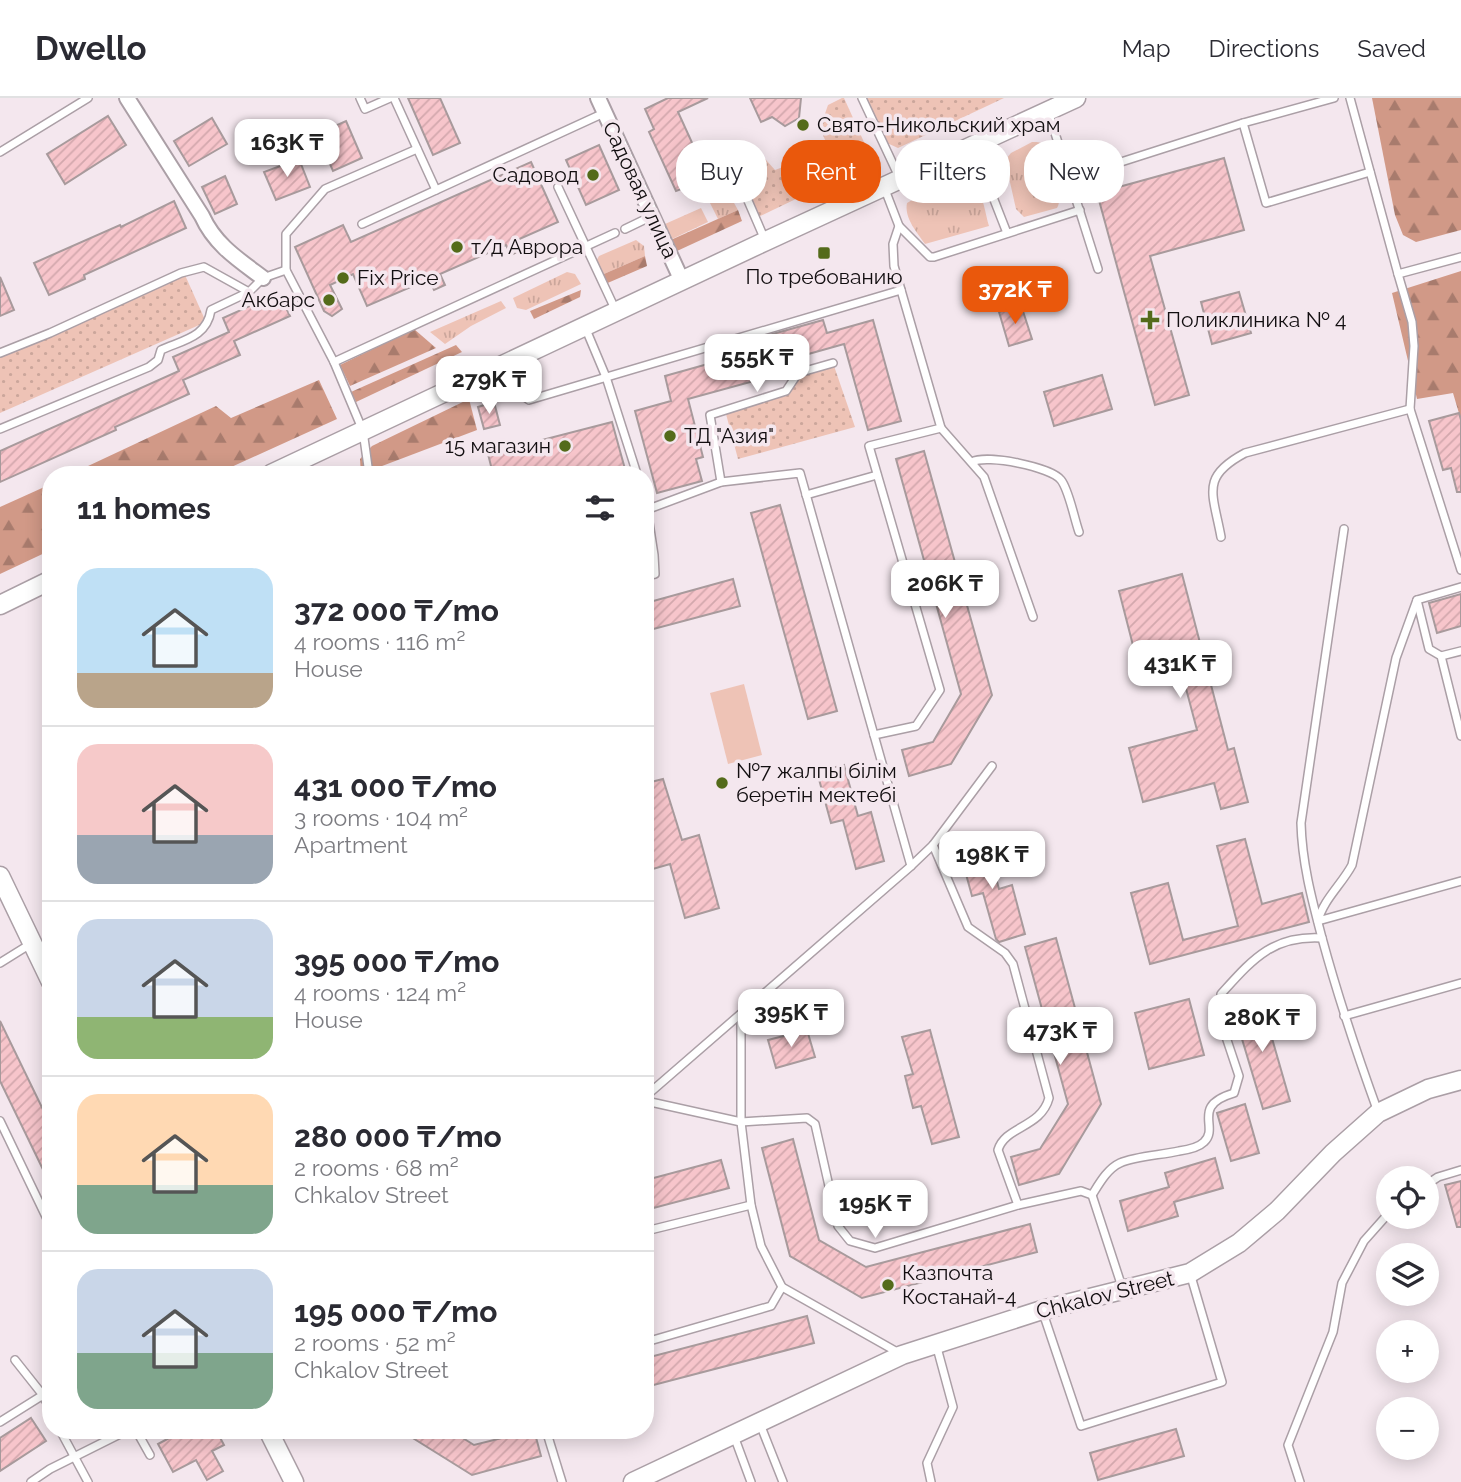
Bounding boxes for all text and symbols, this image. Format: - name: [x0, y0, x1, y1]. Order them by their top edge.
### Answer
- text: Dwello: [35, 29, 146, 68]
- text: Map: [1122, 34, 1171, 63]
- text: Directions: [1209, 34, 1319, 63]
- text: Saved: [1357, 34, 1426, 63]
- place label: Свято-Никольский храм: [817, 112, 1060, 137]
- street label: Садовая улица: [598, 117, 683, 262]
- marker: Свято-Никольский храм: [795, 117, 811, 133]
- pin: 163K ₸: [230, 120, 344, 179]
- text: 163K ₸: [251, 128, 323, 155]
- chip: Buy: [676, 140, 767, 203]
- chip: Rent: [781, 140, 881, 203]
- chip: Filters: [895, 140, 1010, 203]
- chip: New: [1024, 140, 1124, 203]
- place label: Садовод: [493, 162, 579, 187]
- marker: Садовод: [585, 167, 601, 183]
- place label: т/д Аврора: [471, 234, 583, 259]
- marker: т/д Аврора: [449, 239, 465, 255]
- marker: По требованию: [816, 245, 832, 261]
- place label: По требованию: [745, 264, 903, 289]
- place label: Fix Price: [357, 265, 439, 290]
- pin: 372K ₸: [958, 266, 1072, 326]
- marker: Fix Price: [335, 270, 351, 286]
- text: 372K ₸: [978, 275, 1052, 302]
- place label: Акбарс: [241, 287, 315, 312]
- marker: Акбарс: [321, 292, 337, 308]
- place label: Поликлиника № 4: [1166, 307, 1346, 332]
- marker: Поликлиника № 4: [1140, 310, 1160, 330]
- pin: 555K ₸: [700, 334, 814, 394]
- text: 555K ₸: [720, 343, 794, 370]
- pin: 279K ₸: [432, 356, 546, 416]
- text: 279K ₸: [452, 365, 526, 392]
- place label: ТД "Азия": [684, 423, 774, 448]
- marker: ТД "Азия": [662, 428, 678, 444]
- place label: 15 магазин: [445, 433, 551, 458]
- marker: 15 магазин: [557, 438, 573, 454]
- icon: filters: [581, 489, 619, 527]
- text: 11 homes: [77, 491, 211, 526]
- pin: 206K ₸: [888, 560, 1002, 620]
- text: 206K ₸: [907, 569, 983, 596]
- text: 372 000 ₸/mo: [294, 593, 499, 628]
- icon: home: [133, 596, 217, 680]
- text: 4 rooms · 116 m²: [294, 628, 465, 655]
- pin: 431K ₸: [1123, 640, 1237, 700]
- text: 431K ₸: [1144, 649, 1216, 676]
- text: House: [294, 655, 363, 682]
- place label: №7 жалпы білім беретін мектебі: [736, 758, 897, 807]
- text: 431 000 ₸/mo: [294, 769, 497, 804]
- icon: home: [133, 772, 217, 856]
- marker: №7 жалпы білім беретін мектебі: [714, 775, 730, 791]
- text: 3 rooms · 104 m²: [294, 804, 468, 831]
- text: Apartment: [294, 831, 408, 858]
- pin: 198K ₸: [935, 832, 1049, 891]
- text: 198K ₸: [955, 840, 1029, 867]
- text: 395 000 ₸/mo: [294, 944, 499, 979]
- icon: home: [133, 947, 217, 1031]
- text: 4 rooms · 124 m²: [294, 979, 466, 1006]
- pin: 395K ₸: [734, 990, 848, 1049]
- pin: 280K ₸: [1205, 995, 1319, 1054]
- text: 395K ₸: [754, 998, 828, 1025]
- text: 280K ₸: [1224, 1003, 1300, 1030]
- text: House: [294, 1006, 363, 1033]
- pin: 473K ₸: [1003, 1007, 1117, 1067]
- text: 473K ₸: [1023, 1016, 1097, 1043]
- text: 280 000 ₸/mo: [294, 1119, 502, 1154]
- icon: home: [133, 1122, 217, 1206]
- text: 2 rooms · 68 m²: [294, 1154, 459, 1181]
- map controls: [1376, 1166, 1439, 1460]
- button: locate: [1376, 1166, 1439, 1229]
- pin: 195K ₸: [818, 1180, 932, 1240]
- text: Chkalov Street: [294, 1181, 449, 1208]
- text: 195K ₸: [839, 1189, 911, 1216]
- button: layers: [1376, 1243, 1439, 1306]
- place label: Казпочта Костанай-4: [902, 1260, 1016, 1309]
- street label: Chkalov Street: [1033, 1265, 1176, 1324]
- marker: Казпочта Костанай-4: [880, 1277, 896, 1293]
- text: 195 000 ₸/mo: [294, 1294, 497, 1329]
- icon: home: [133, 1297, 217, 1381]
- button: +: [1376, 1320, 1439, 1383]
- text: 2 rooms · 52 m²: [294, 1329, 456, 1356]
- text: Chkalov Street: [294, 1356, 449, 1383]
- button: −: [1376, 1397, 1439, 1460]

